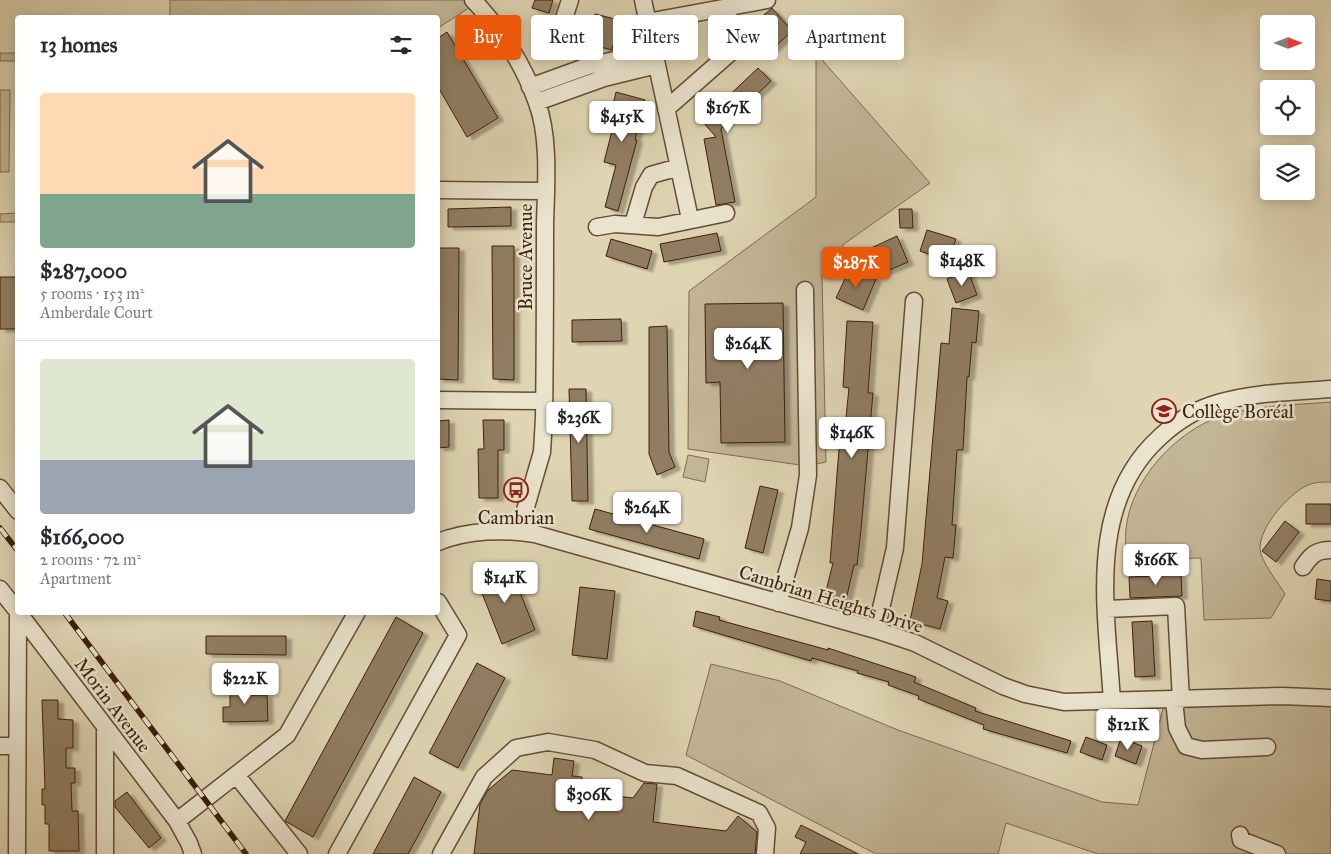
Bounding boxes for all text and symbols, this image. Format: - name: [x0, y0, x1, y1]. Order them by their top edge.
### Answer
- chip: Buy: [455, 15, 521, 60]
- chip: Rent: [531, 15, 603, 60]
- chip: Filters: [613, 15, 698, 60]
- chip: New: [708, 15, 778, 60]
- chip: Apartment: [788, 15, 904, 60]
- north arrow: [1260, 15, 1315, 70]
- map controls: [1260, 15, 1315, 200]
- icon: filters: [387, 31, 415, 59]
- text: 13 homes: [40, 32, 117, 58]
- button: locate: [1260, 80, 1315, 135]
- pin: $167K: [693, 92, 763, 134]
- text: $167K: [706, 98, 750, 117]
- pin: $415K: [587, 100, 657, 143]
- text: $415K: [600, 107, 644, 126]
- icon: home: [183, 126, 273, 216]
- button: layers: [1260, 145, 1315, 200]
- street label: Bruce Avenue: [514, 203, 537, 310]
- pin: $148K: [927, 244, 997, 287]
- pin: $287K: [821, 246, 891, 289]
- text: $148K: [940, 251, 984, 270]
- text: $287K: [833, 253, 879, 272]
- text: $287,000: [40, 258, 127, 284]
- text: 5 rooms · 153 m²: [40, 284, 144, 303]
- text: Amberdale Court: [40, 303, 153, 322]
- pin: $264K: [713, 328, 783, 370]
- text: $264K: [725, 334, 771, 353]
- icon: home: [183, 391, 273, 481]
- school or university icon: Collège Boréal: [1151, 398, 1177, 424]
- place label: Collège Boréal: [1182, 400, 1295, 424]
- pin: $236K: [544, 402, 614, 444]
- text: $236K: [557, 408, 601, 427]
- pin: $146K: [817, 416, 887, 459]
- text: $146K: [830, 423, 874, 442]
- bus stop icon: Cambrian: [503, 477, 529, 503]
- pin: $264K: [612, 492, 682, 534]
- text: $264K: [624, 498, 670, 517]
- place label: Cambrian: [478, 506, 554, 529]
- text: $166,000: [40, 524, 124, 550]
- pin: $166K: [1121, 544, 1191, 586]
- text: 2 rooms · 72 m²: [40, 550, 141, 569]
- text: $166K: [1134, 550, 1178, 569]
- street label: Cambrian Heights Drive: [736, 560, 926, 639]
- pin: $141K: [470, 562, 540, 604]
- text: $141K: [484, 568, 526, 587]
- text: Apartment: [40, 569, 112, 588]
- street label: Morin Avenue: [70, 653, 156, 757]
- pin: $222K: [210, 662, 280, 705]
- text: $222K: [223, 669, 267, 688]
- pin: $121K: [1093, 708, 1163, 751]
- text: $121K: [1107, 715, 1149, 734]
- pin: $306K: [554, 778, 624, 821]
- text: $306K: [567, 785, 611, 804]

